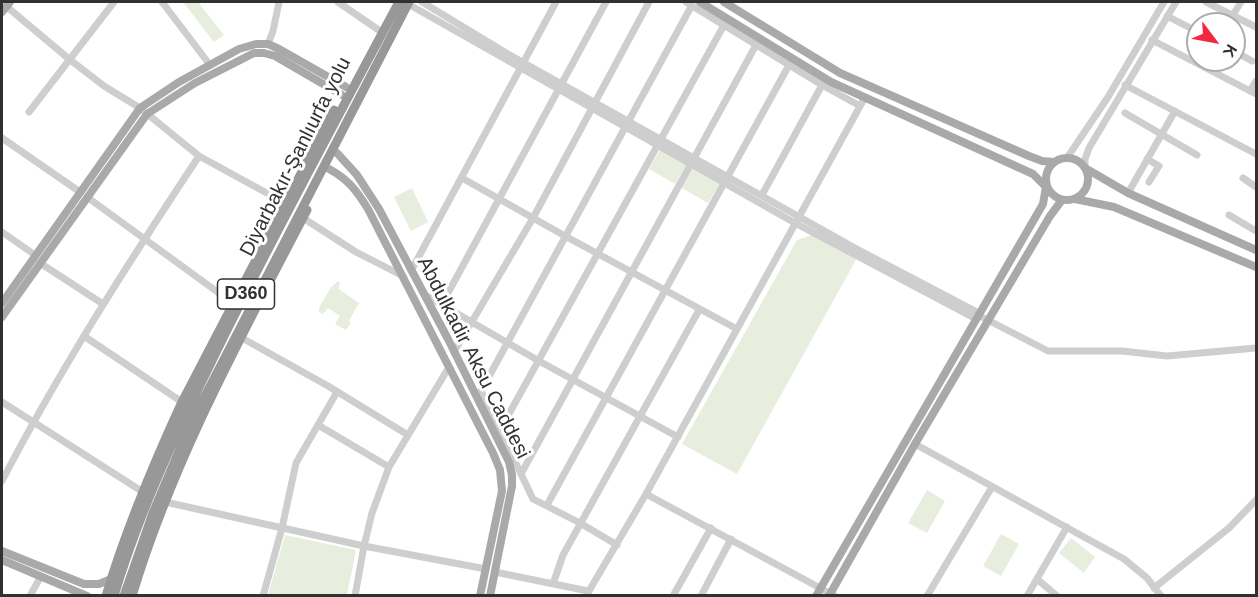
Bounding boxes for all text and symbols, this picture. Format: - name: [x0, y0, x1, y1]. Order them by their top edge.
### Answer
- north arrow: [1186, 12, 1246, 72]
- text: K: [1220, 41, 1240, 60]
- street label: Diyarbakır-Şanlıurfa yolu: [235, 54, 357, 260]
- street label: Abdulkadir Aksu Caddesi: [412, 253, 534, 463]
- road number: D360: [218, 279, 274, 309]

